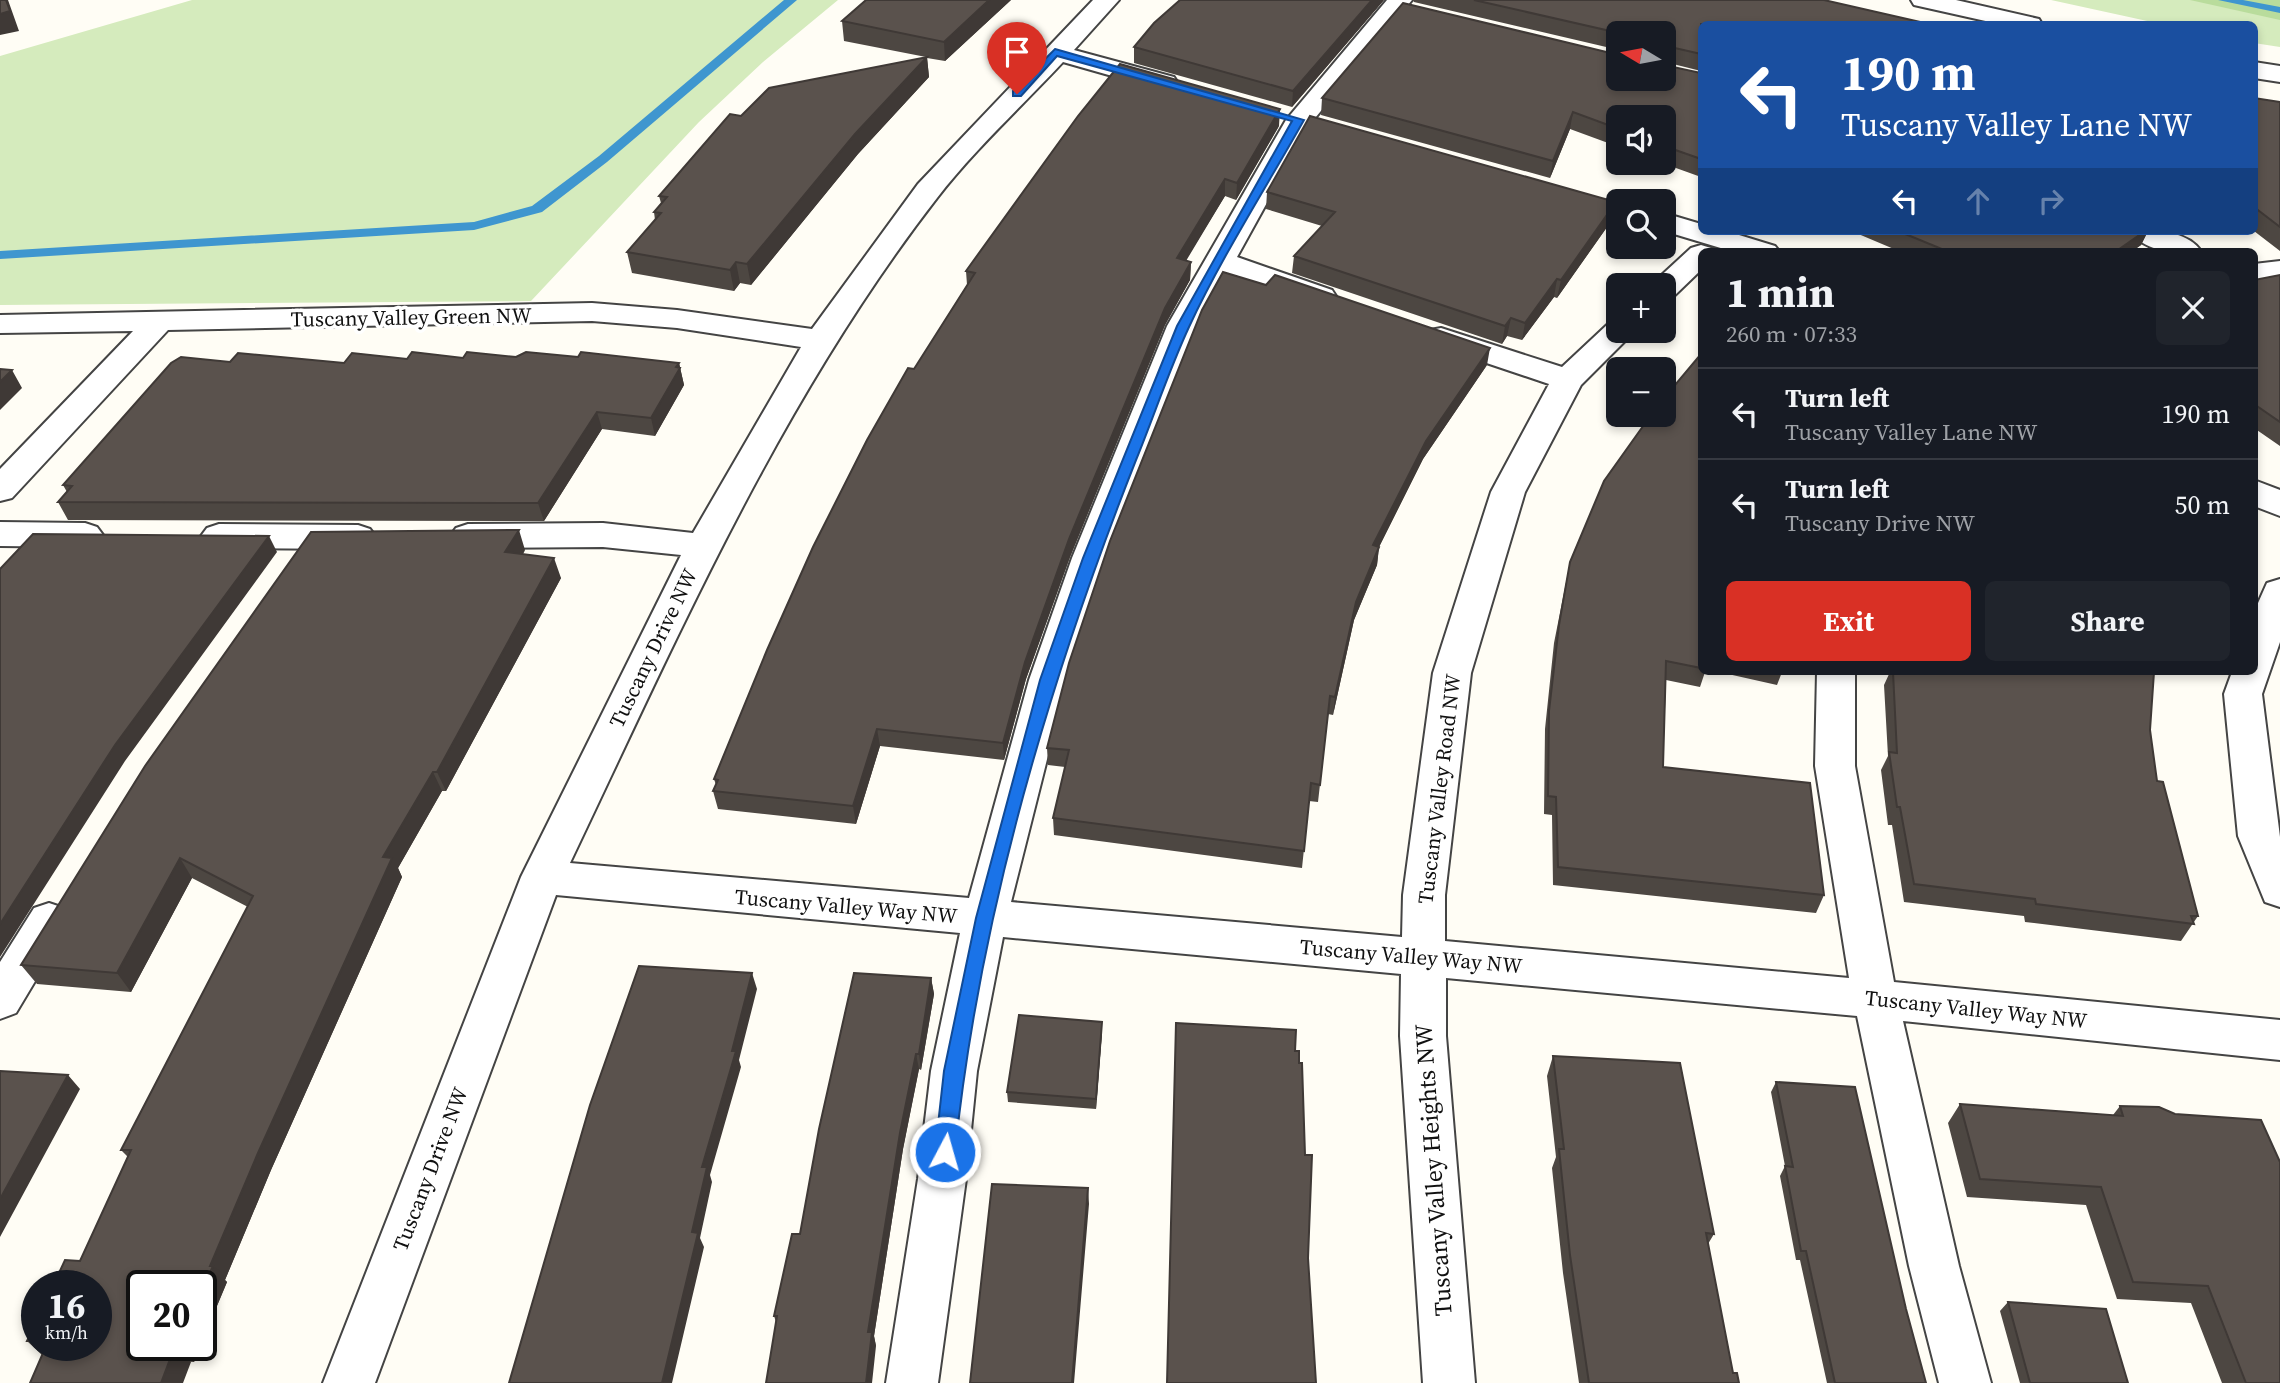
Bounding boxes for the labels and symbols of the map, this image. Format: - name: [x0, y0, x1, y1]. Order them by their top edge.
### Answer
- north arrow: [1606, 21, 1676, 91]
- pin: [987, 22, 1047, 94]
- street label: Tuscany Valley Green NW: [290, 300, 533, 334]
- street label: Tuscany Drive NW: [602, 563, 704, 732]
- street label: Tuscany Valley Road NW: [1411, 672, 1468, 906]
- street label: Tuscany Valley Way NW: [734, 882, 959, 930]
- street label: Tuscany Valley Way NW: [1299, 932, 1524, 980]
- street label: Tuscany Valley Way NW: [1863, 983, 2089, 1035]
- street label: Tuscany Valley Heights NW: [1406, 1023, 1460, 1317]
- street label: Tuscany Drive NW: [385, 1082, 475, 1255]
- position arrow: [908, 1115, 982, 1189]
- speed limit sign: 20: [126, 1270, 217, 1361]

